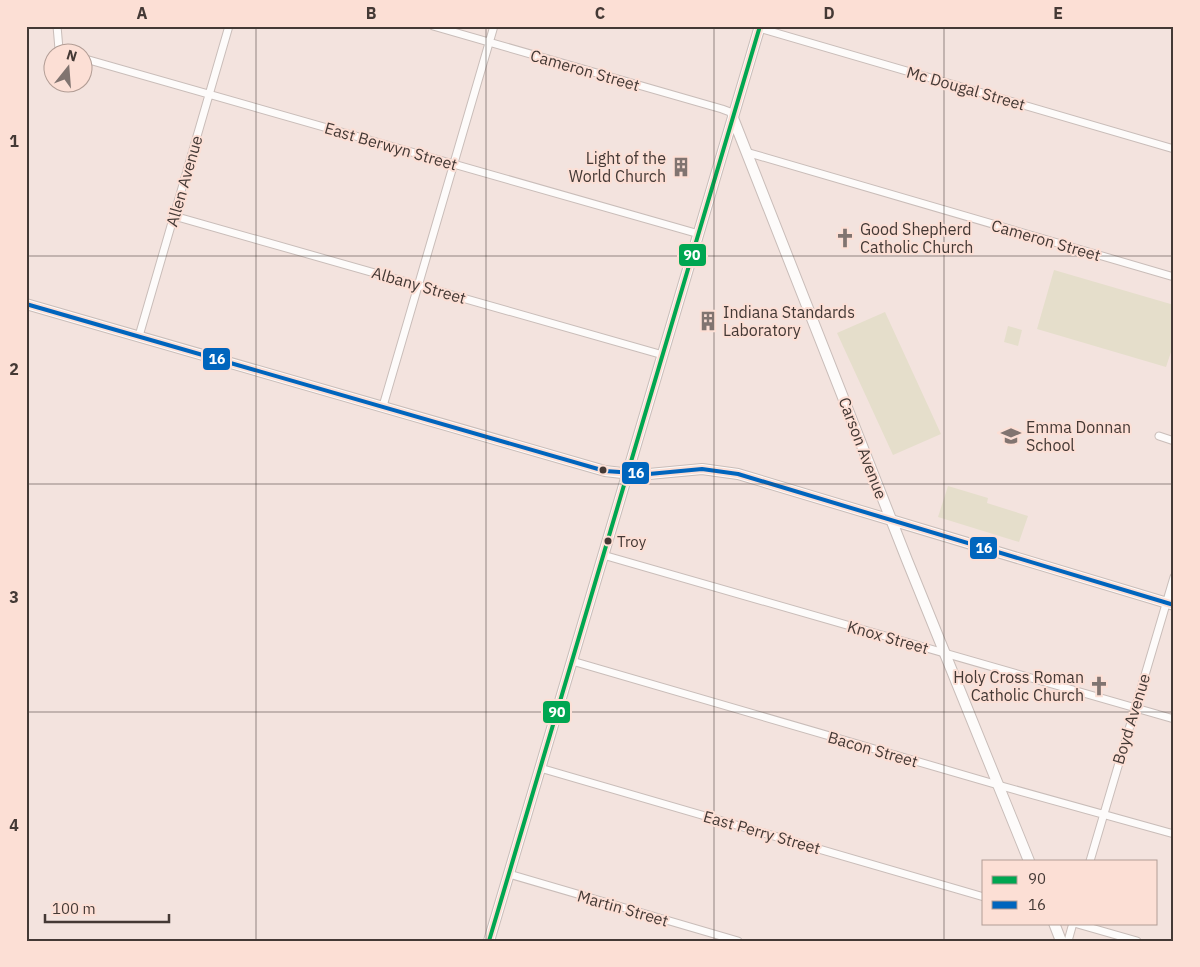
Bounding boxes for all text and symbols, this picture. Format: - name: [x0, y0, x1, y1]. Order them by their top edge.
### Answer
- text: A: [137, 3, 148, 23]
- text: B: [366, 3, 377, 23]
- text: C: [595, 3, 605, 23]
- text: D: [823, 3, 835, 23]
- text: E: [1053, 3, 1063, 23]
- north arrow: [42, 42, 92, 92]
- text: N: [64, 45, 79, 66]
- street label: Cameron Street: [528, 45, 642, 95]
- street label: Mc Dougal Street: [904, 61, 1028, 115]
- street label: East Berwyn Street: [322, 117, 460, 175]
- text: 1: [9, 131, 19, 151]
- street label: Allen Avenue: [161, 133, 207, 229]
- place label: Light of the World Church: [569, 148, 666, 186]
- building icon: Light of the World Church: [670, 156, 692, 178]
- street label: Cameron Street: [989, 215, 1103, 265]
- place label: Good Shepherd Catholic Church: [860, 219, 973, 257]
- church icon: Good Shepherd Catholic Church: [834, 227, 856, 249]
- line badge: 90: [678, 243, 707, 267]
- text: 90: [684, 246, 700, 264]
- street label: Albany Street: [370, 262, 468, 308]
- place label: Indiana Standards Laboratory: [723, 302, 855, 340]
- building icon: Indiana Standards Laboratory: [697, 310, 719, 332]
- line badge: 16: [202, 347, 231, 371]
- text: 16: [209, 350, 225, 368]
- text: 2: [9, 359, 19, 379]
- street label: Carson Avenue: [834, 394, 892, 502]
- place label: Emma Donnan School: [1026, 417, 1131, 455]
- school or university icon: Emma Donnan School: [1000, 425, 1022, 447]
- line badge: 16: [621, 461, 650, 485]
- text: 16: [628, 464, 644, 482]
- unlabelled marker: [598, 465, 608, 475]
- place label: Troy: [617, 532, 647, 551]
- marker: Troy: [603, 536, 613, 546]
- line badge: 16: [969, 536, 998, 560]
- text: 16: [976, 539, 992, 557]
- text: 3: [9, 587, 19, 607]
- street label: Knox Street: [845, 616, 931, 658]
- place label: Holy Cross Roman Catholic Church: [953, 667, 1084, 705]
- street label: Boyd Avenue: [1108, 671, 1154, 767]
- church icon: Holy Cross Roman Catholic Church: [1088, 675, 1110, 697]
- line badge: 90: [542, 700, 571, 724]
- text: 90: [549, 703, 565, 721]
- street label: Bacon Street: [826, 727, 920, 771]
- street label: East Perry Street: [701, 806, 823, 858]
- text: 4: [9, 815, 19, 835]
- legend: [982, 860, 1158, 924]
- text: 90: [1028, 869, 1046, 888]
- street label: Martin Street: [575, 885, 671, 931]
- scale bar: [45, 892, 169, 924]
- text: 16: [1028, 895, 1046, 914]
- text: 100 m: [52, 899, 96, 918]

